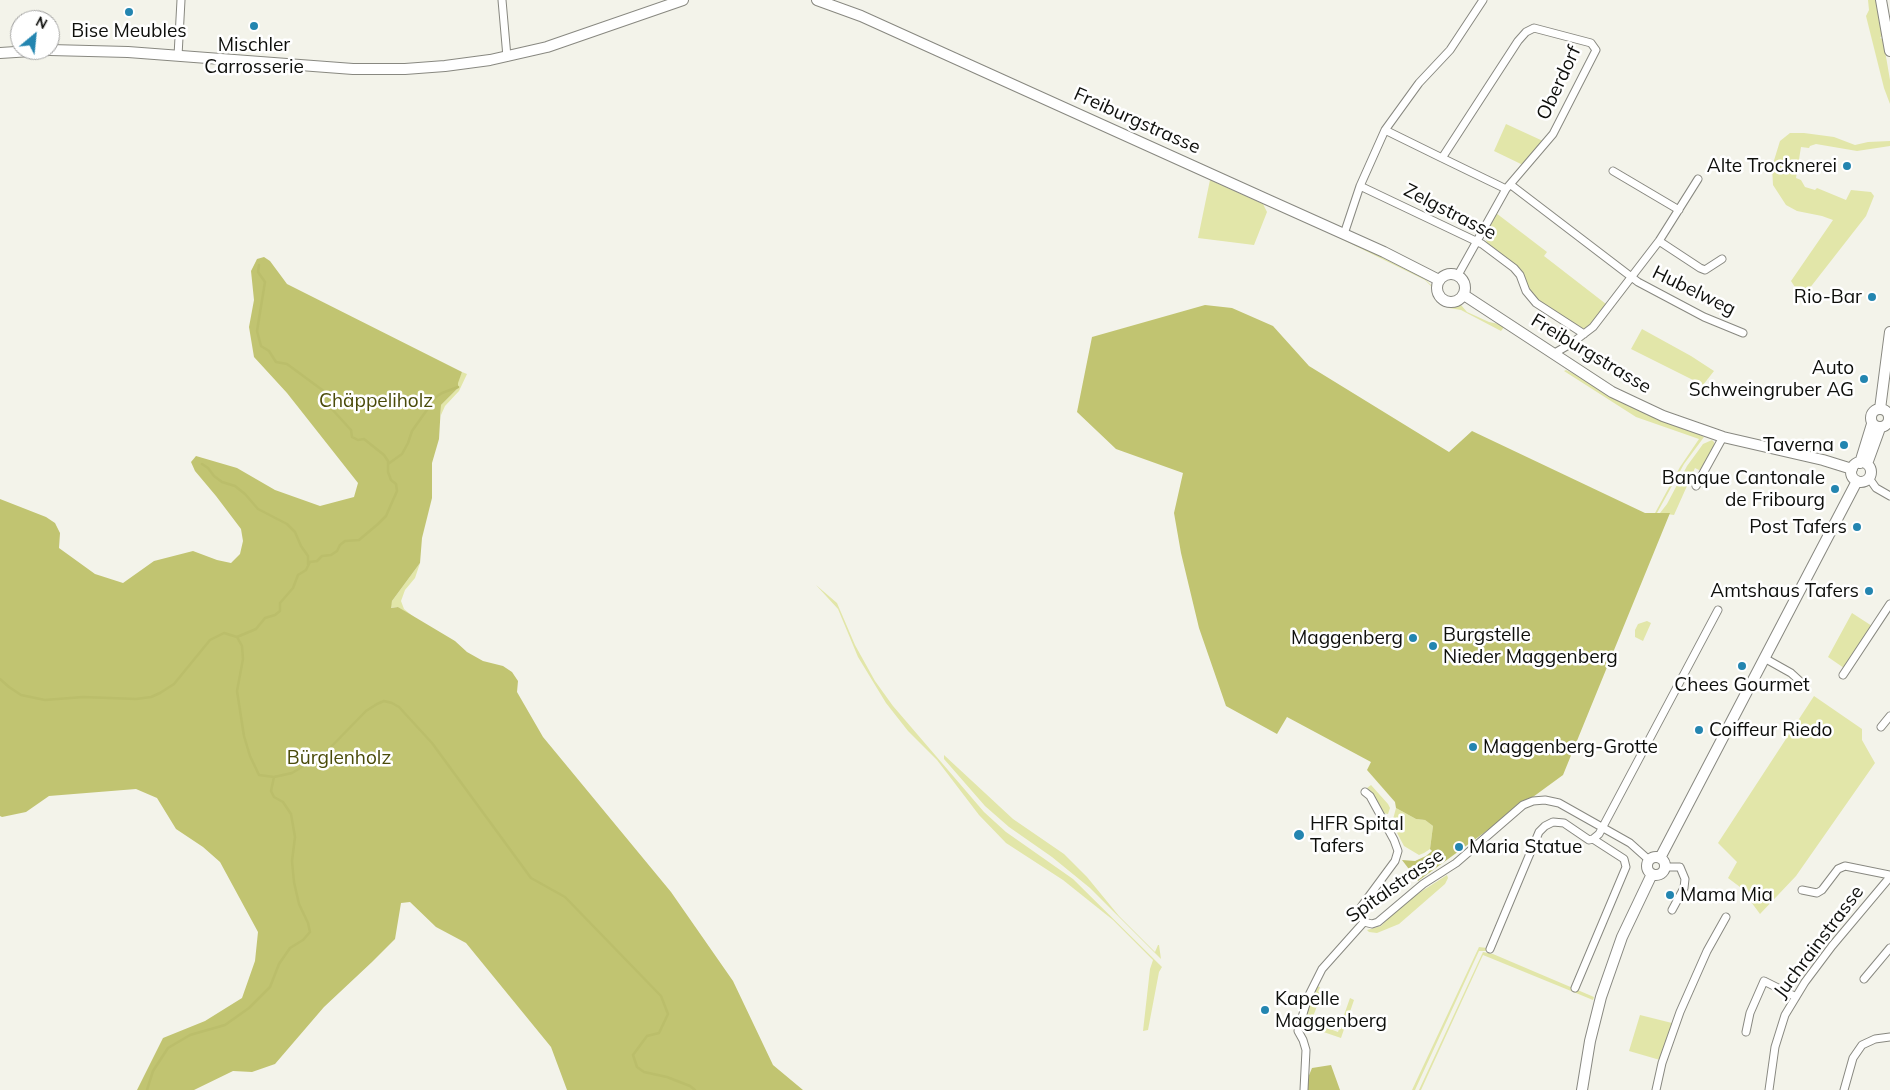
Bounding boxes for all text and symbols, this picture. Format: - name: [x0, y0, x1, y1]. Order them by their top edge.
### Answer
- marker: Bise Meubles: [123, 6, 135, 18]
- north arrow: [10, 10, 60, 60]
- text: N: [33, 12, 50, 33]
- place label: Bise Meubles: [71, 20, 187, 42]
- marker: Mischler Carrosserie: [248, 20, 260, 32]
- place label: Mischler Carrosserie: [204, 34, 304, 78]
- street label: Oberdorf: [1532, 42, 1586, 124]
- street label: Freiburgstrasse: [1070, 83, 1204, 159]
- place label: Alte Trocknerei: [1707, 155, 1837, 177]
- marker: Alte Trocknerei: [1841, 160, 1853, 172]
- street label: Zelgstrasse: [1400, 179, 1500, 245]
- street label: Hubelweg: [1649, 261, 1739, 321]
- place label: Rio-Bar: [1794, 286, 1862, 308]
- marker: Rio-Bar: [1866, 291, 1878, 303]
- street label: Freiburgstrasse: [1527, 309, 1655, 399]
- place label: Auto Schweingruber AG: [1689, 357, 1854, 401]
- marker: Auto Schweingruber AG: [1858, 373, 1870, 385]
- park label: Chäppeliholz: [319, 390, 433, 412]
- place label: Taverna: [1763, 434, 1834, 456]
- marker: Taverna: [1838, 439, 1850, 451]
- place label: Banque Cantonale de Fribourg: [1662, 467, 1825, 511]
- marker: Banque Cantonale de Fribourg: [1829, 483, 1841, 495]
- place label: Post Tafers: [1749, 516, 1847, 538]
- marker: Post Tafers: [1851, 521, 1863, 533]
- place label: Amtshaus Tafers: [1710, 580, 1859, 602]
- marker: Amtshaus Tafers: [1863, 585, 1875, 597]
- place label: Burgstelle Nieder Maggenberg: [1443, 624, 1618, 668]
- place label: Maggenberg: [1291, 627, 1403, 649]
- marker: Maggenberg: [1407, 632, 1419, 644]
- marker: Burgstelle Nieder Maggenberg: [1427, 640, 1439, 652]
- marker: Chees Gourmet: [1736, 660, 1748, 672]
- place label: Chees Gourmet: [1674, 674, 1810, 696]
- place label: Coiffeur Riedo: [1709, 719, 1832, 741]
- marker: Coiffeur Riedo: [1693, 724, 1705, 736]
- place label: Maggenberg-Grotte: [1483, 736, 1658, 758]
- marker: Maggenberg-Grotte: [1467, 741, 1479, 753]
- park label: Bürglenholz: [287, 747, 391, 769]
- place label: HFR Spital Tafers: [1310, 813, 1404, 857]
- marker: HFR Spital Tafers: [1292, 828, 1306, 842]
- place label: Maria Statue: [1469, 836, 1582, 858]
- marker: Maria Statue: [1453, 841, 1465, 853]
- street label: Spitalstrasse: [1342, 844, 1448, 928]
- street label: Juchrainstrasse: [1769, 881, 1869, 1003]
- place label: Mama Mia: [1680, 884, 1773, 906]
- marker: Mama Mia: [1664, 889, 1676, 901]
- place label: Kapelle Maggenberg: [1275, 988, 1387, 1032]
- marker: Kapelle Maggenberg: [1259, 1004, 1271, 1016]

